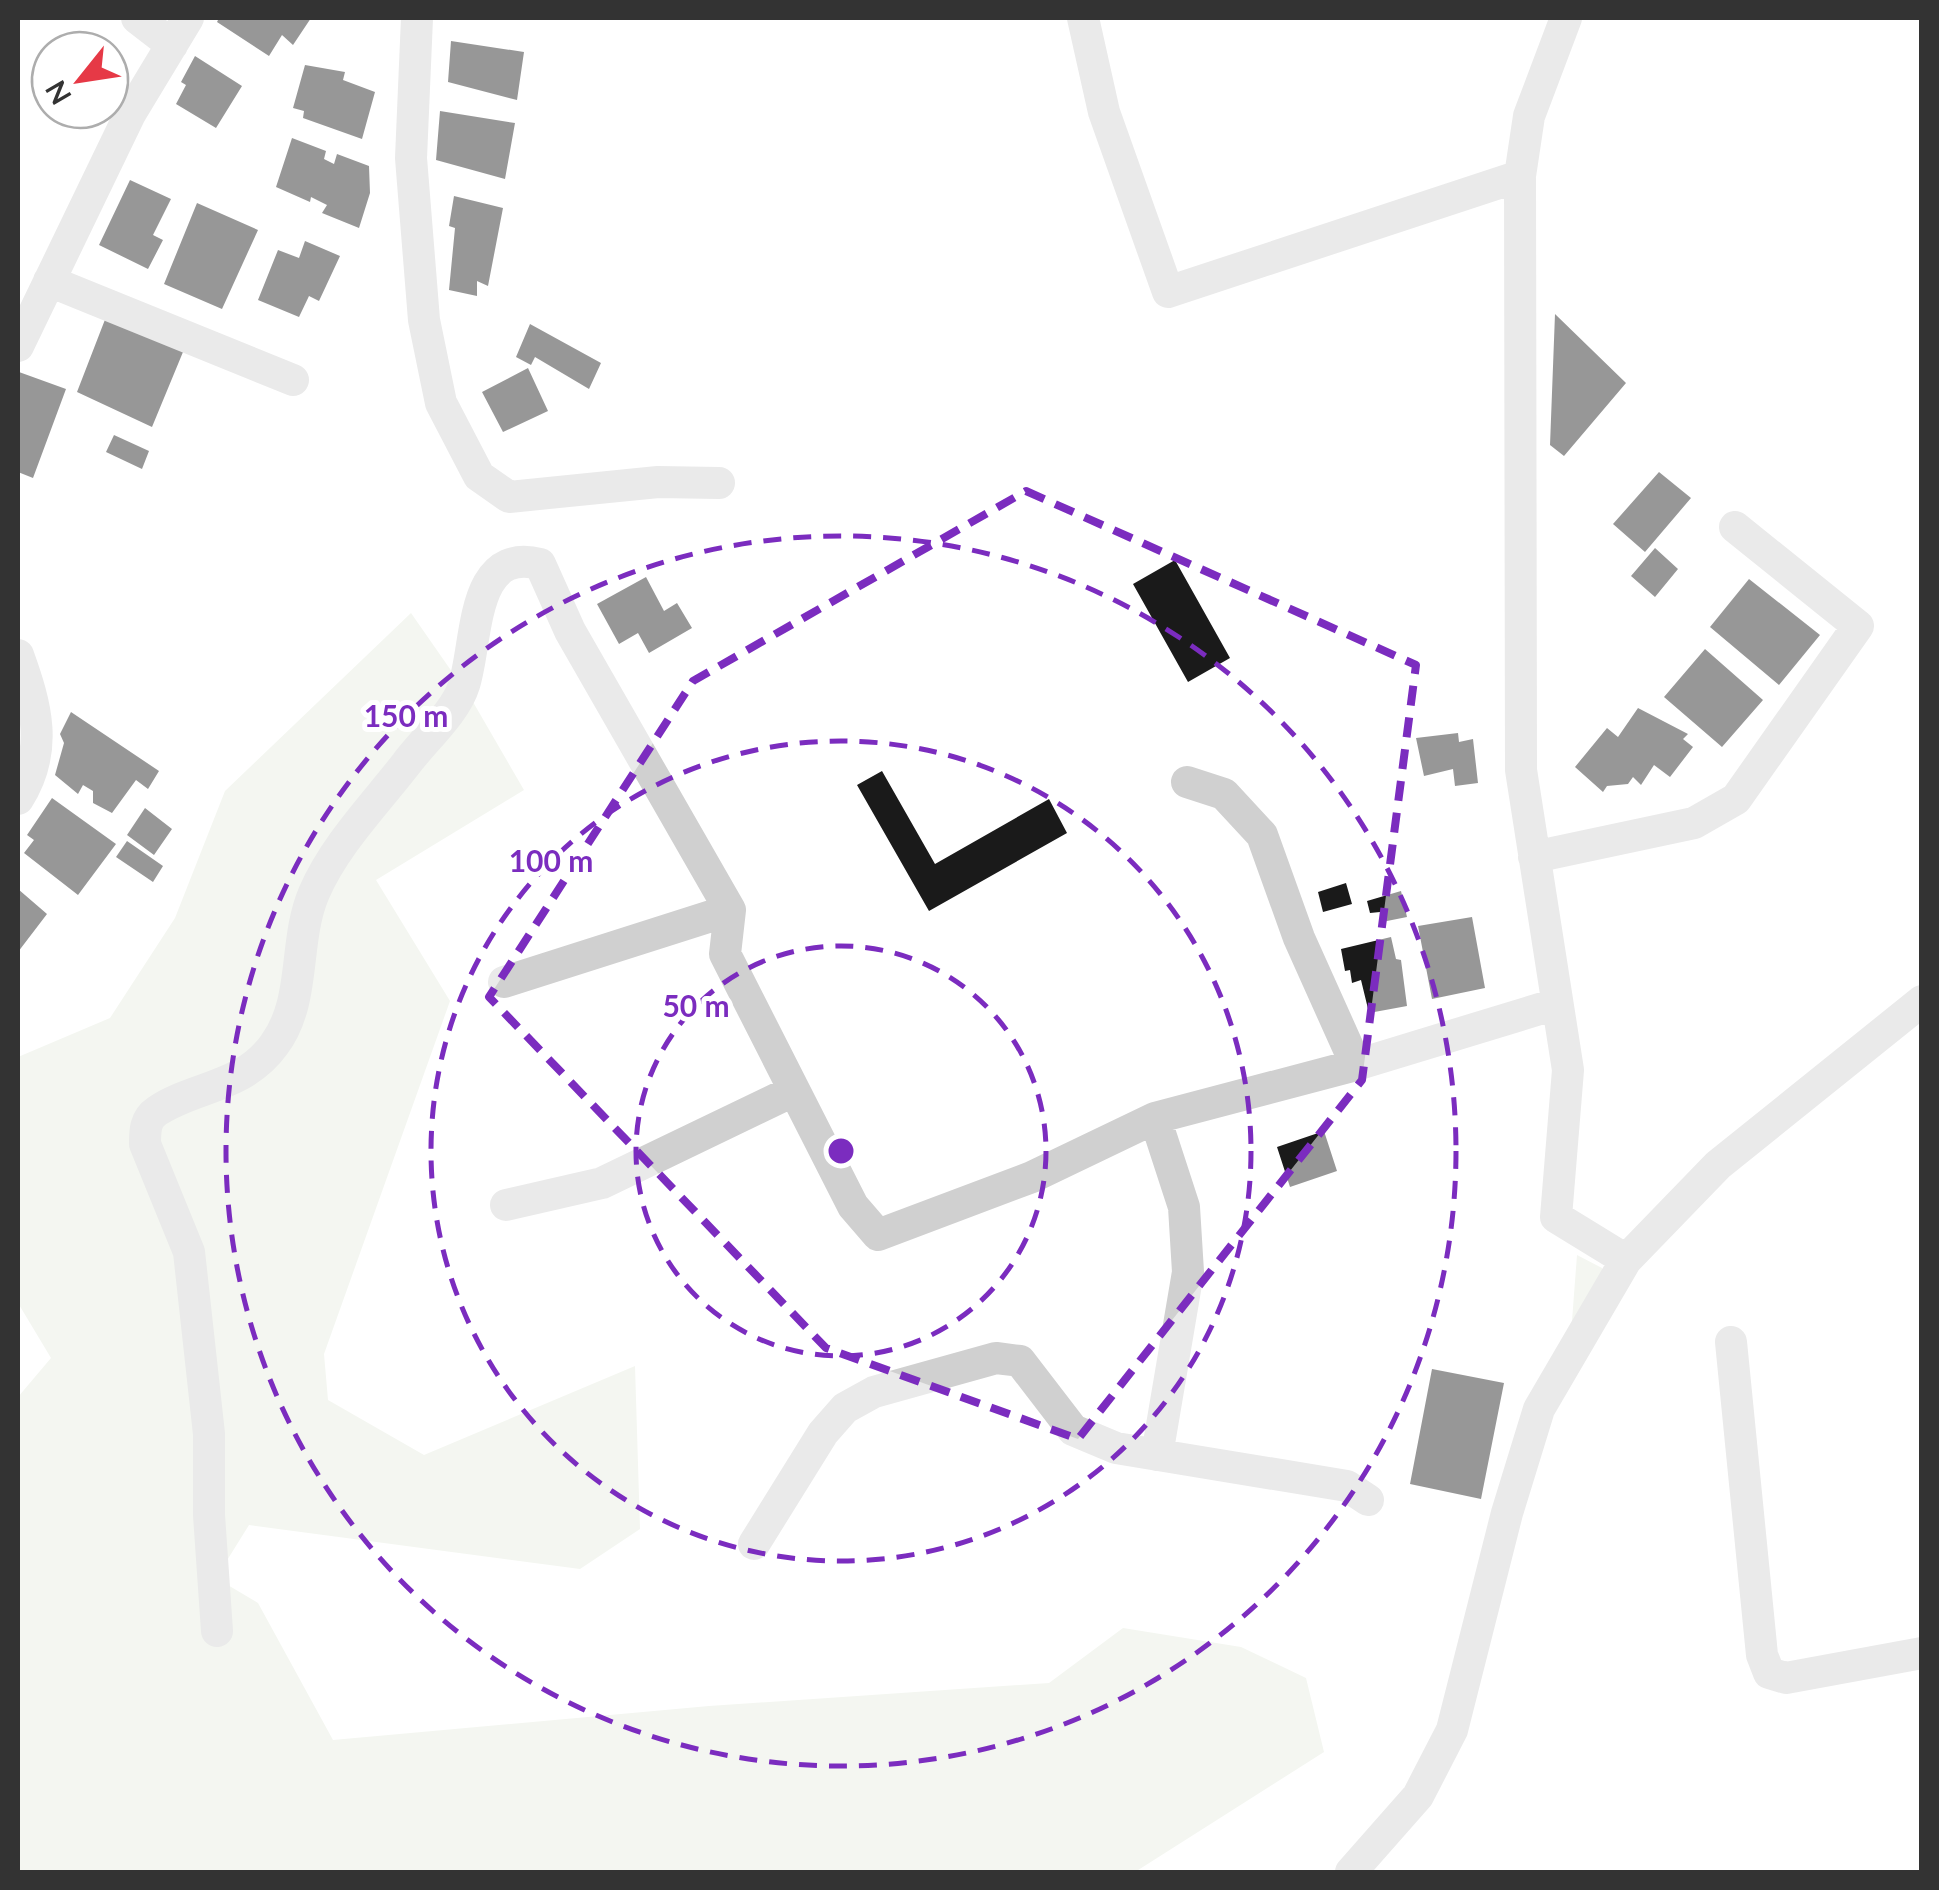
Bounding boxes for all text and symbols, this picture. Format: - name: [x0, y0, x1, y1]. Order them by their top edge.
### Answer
- north arrow: [30, 30, 130, 130]
- text: N: [37, 75, 78, 111]
- text: 150 m: [364, 697, 448, 733]
- text: 100 m: [509, 842, 593, 878]
- text: 50 m: [662, 987, 730, 1023]
- centre of rings: [823, 1133, 859, 1169]

